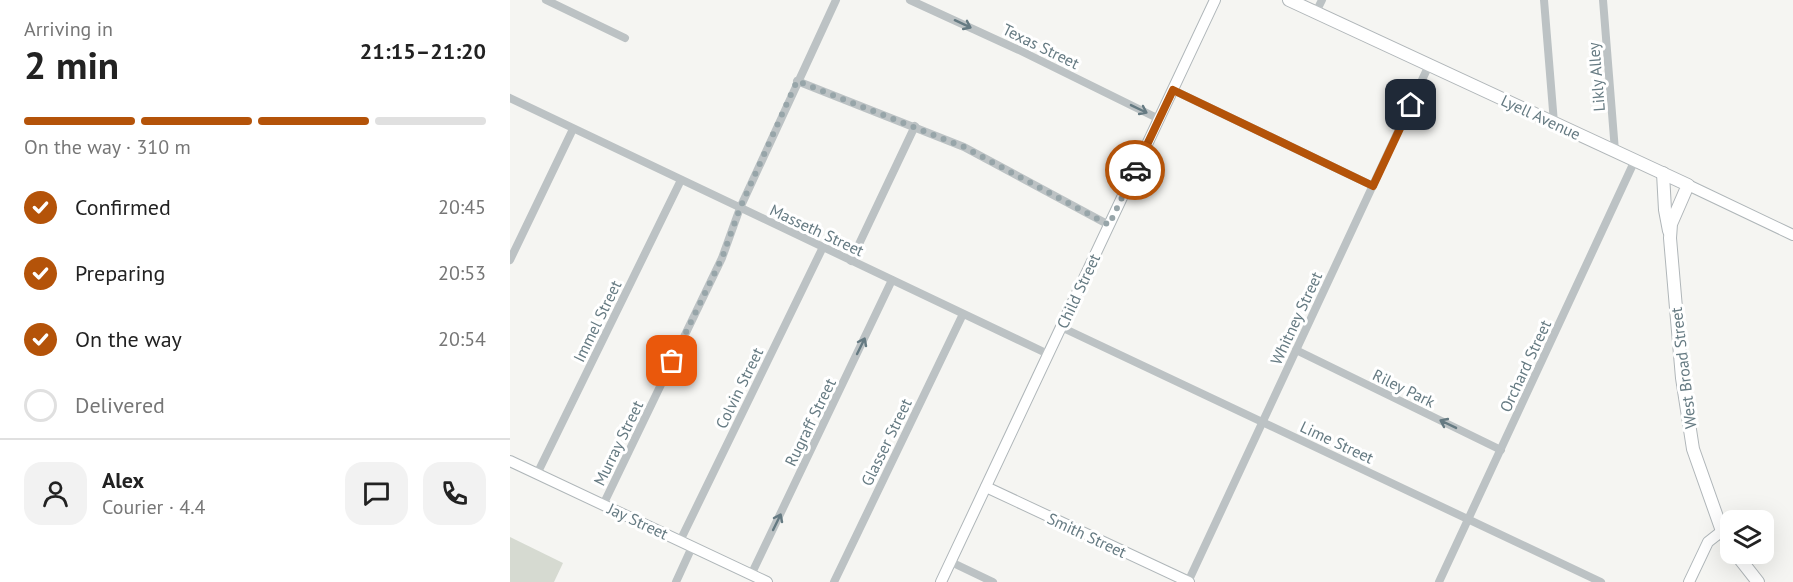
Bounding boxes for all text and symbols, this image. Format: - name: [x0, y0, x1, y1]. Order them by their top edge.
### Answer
- text: Arriving in: [24, 16, 113, 42]
- one-way arrow: [954, 19, 972, 31]
- street label: Texas Street: [999, 19, 1083, 73]
- text: 21:15–21:20: [360, 37, 486, 65]
- text: 2 min: [24, 39, 119, 90]
- street label: Likly Alley: [1583, 41, 1609, 112]
- pin: [1385, 79, 1436, 130]
- icon: home: [1394, 88, 1427, 121]
- street label: Lyell Avenue: [1498, 90, 1584, 144]
- one-way arrow: [1130, 103, 1148, 115]
- text: On the way · 310 m: [24, 134, 191, 160]
- courier: [1105, 140, 1165, 200]
- icon: car: [1119, 154, 1152, 187]
- icon: check: [24, 191, 57, 224]
- text: Confirmed: [75, 193, 171, 221]
- text: 20:45: [438, 194, 486, 220]
- street label: Masseth Street: [767, 199, 868, 261]
- street label: Child Street: [1052, 250, 1104, 332]
- icon: check: [24, 257, 57, 290]
- text: Preparing: [75, 259, 165, 287]
- text: 20:53: [438, 260, 486, 286]
- street label: Whitney Street: [1266, 268, 1326, 368]
- street label: Immel Street: [569, 276, 626, 365]
- street label: West Broad Street: [1666, 306, 1700, 430]
- street label: Orchard Street: [1495, 316, 1555, 415]
- icon: check: [24, 323, 57, 356]
- text: On the way: [75, 325, 182, 353]
- text: 20:54: [438, 326, 486, 352]
- pin: [646, 335, 697, 386]
- one-way arrow: [855, 338, 867, 356]
- icon: bag: [655, 344, 688, 377]
- street label: Colvin Street: [711, 344, 767, 432]
- street label: Riley Park: [1370, 364, 1439, 412]
- street label: Rugraff Street: [780, 374, 840, 469]
- text: Delivered: [75, 391, 165, 419]
- street label: Glasser Street: [856, 395, 916, 489]
- street label: Murray Street: [589, 397, 647, 489]
- street label: Lime Street: [1297, 416, 1377, 468]
- one-way arrow: [1440, 418, 1458, 429]
- button: person: [24, 462, 87, 525]
- button: chat: [345, 462, 408, 525]
- button: phone: [423, 462, 486, 525]
- text: Alex: [102, 466, 144, 494]
- text: Courier · 4.4: [102, 494, 205, 520]
- street label: Jay Street: [604, 498, 672, 544]
- street label: Smith Street: [1044, 508, 1130, 562]
- map controls: [1720, 510, 1774, 564]
- button: layers: [1720, 510, 1774, 564]
- one-way arrow: [771, 514, 783, 532]

